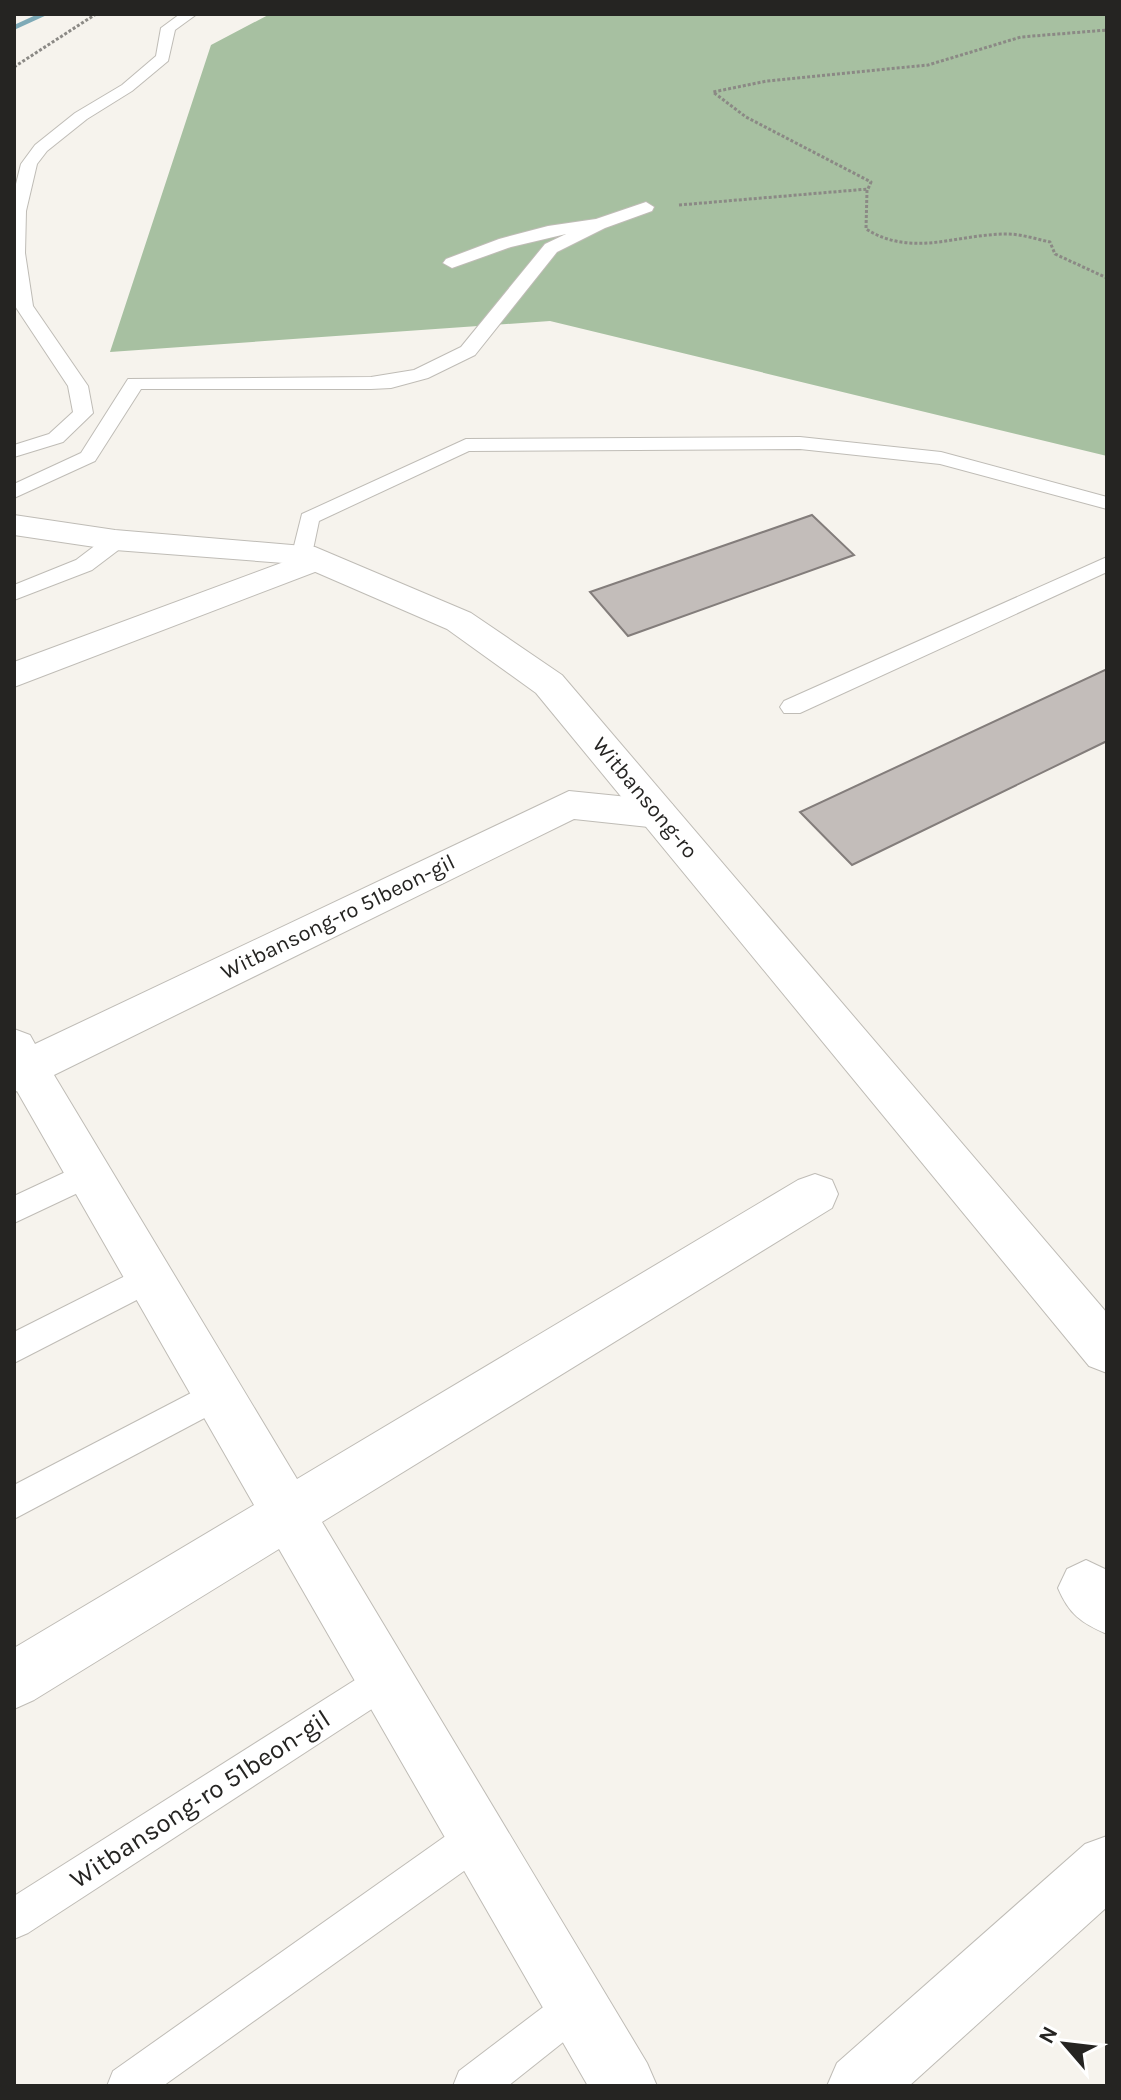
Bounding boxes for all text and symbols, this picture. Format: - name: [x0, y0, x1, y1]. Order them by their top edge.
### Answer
- street label: Witbansong-ro: [587, 732, 703, 864]
- street label: Witbansong-ro 51beon-gil: [217, 849, 459, 985]
- street label: Witbansong-ro 51beon-gil: [64, 1703, 336, 1895]
- north arrow: [1025, 2004, 1105, 2084]
- text: N: [1033, 2022, 1063, 2048]

